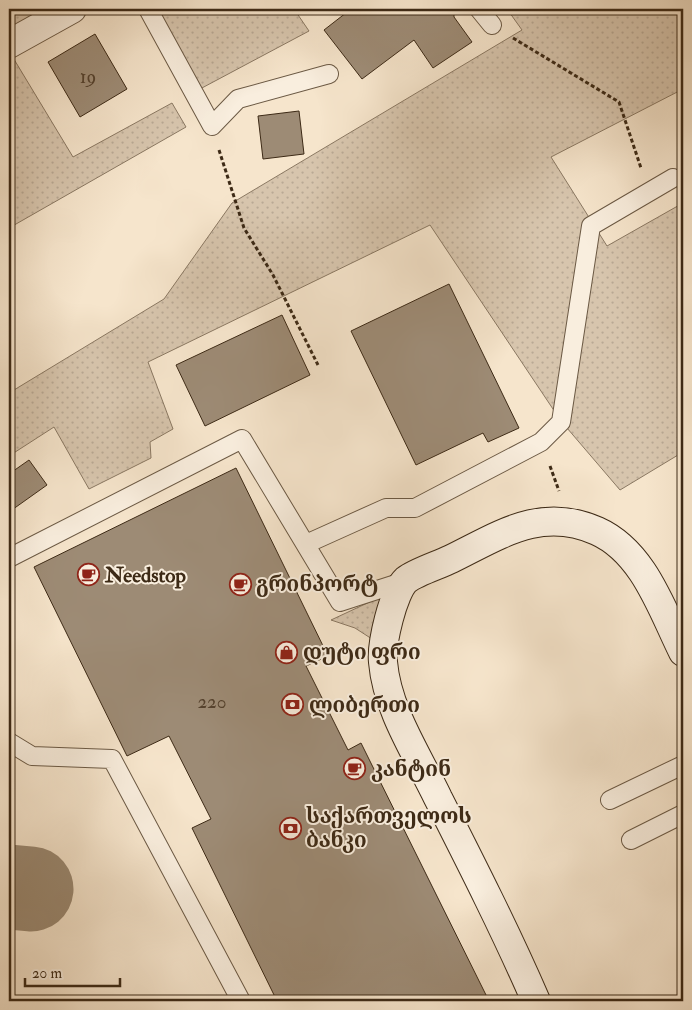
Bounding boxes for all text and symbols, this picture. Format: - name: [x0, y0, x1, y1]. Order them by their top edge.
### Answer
- house number: 19: [80, 65, 96, 89]
- place label: Needstop: [104, 562, 186, 589]
- cafe icon: Needstop: [77, 563, 101, 587]
- place label: გრინპორტ: [256, 571, 378, 598]
- cafe icon: გრინპორტ: [228, 572, 252, 596]
- place label: დუტი ფრი: [303, 639, 421, 666]
- shop icon: დუტი ფრი: [275, 640, 299, 664]
- house number: 220: [197, 690, 227, 714]
- place label: ლიბერთი: [309, 692, 420, 719]
- bank icon: ლიბერთი: [281, 693, 305, 717]
- place label: კანტინ: [371, 756, 451, 783]
- cafe icon: კანტინ: [343, 757, 367, 781]
- place label: საქართველოს ბანკი: [306, 803, 472, 854]
- bank icon: საქართველოს ბანკი: [278, 816, 302, 840]
- scale bar: [25, 955, 120, 987]
- text: 20 m: [32, 964, 62, 983]

